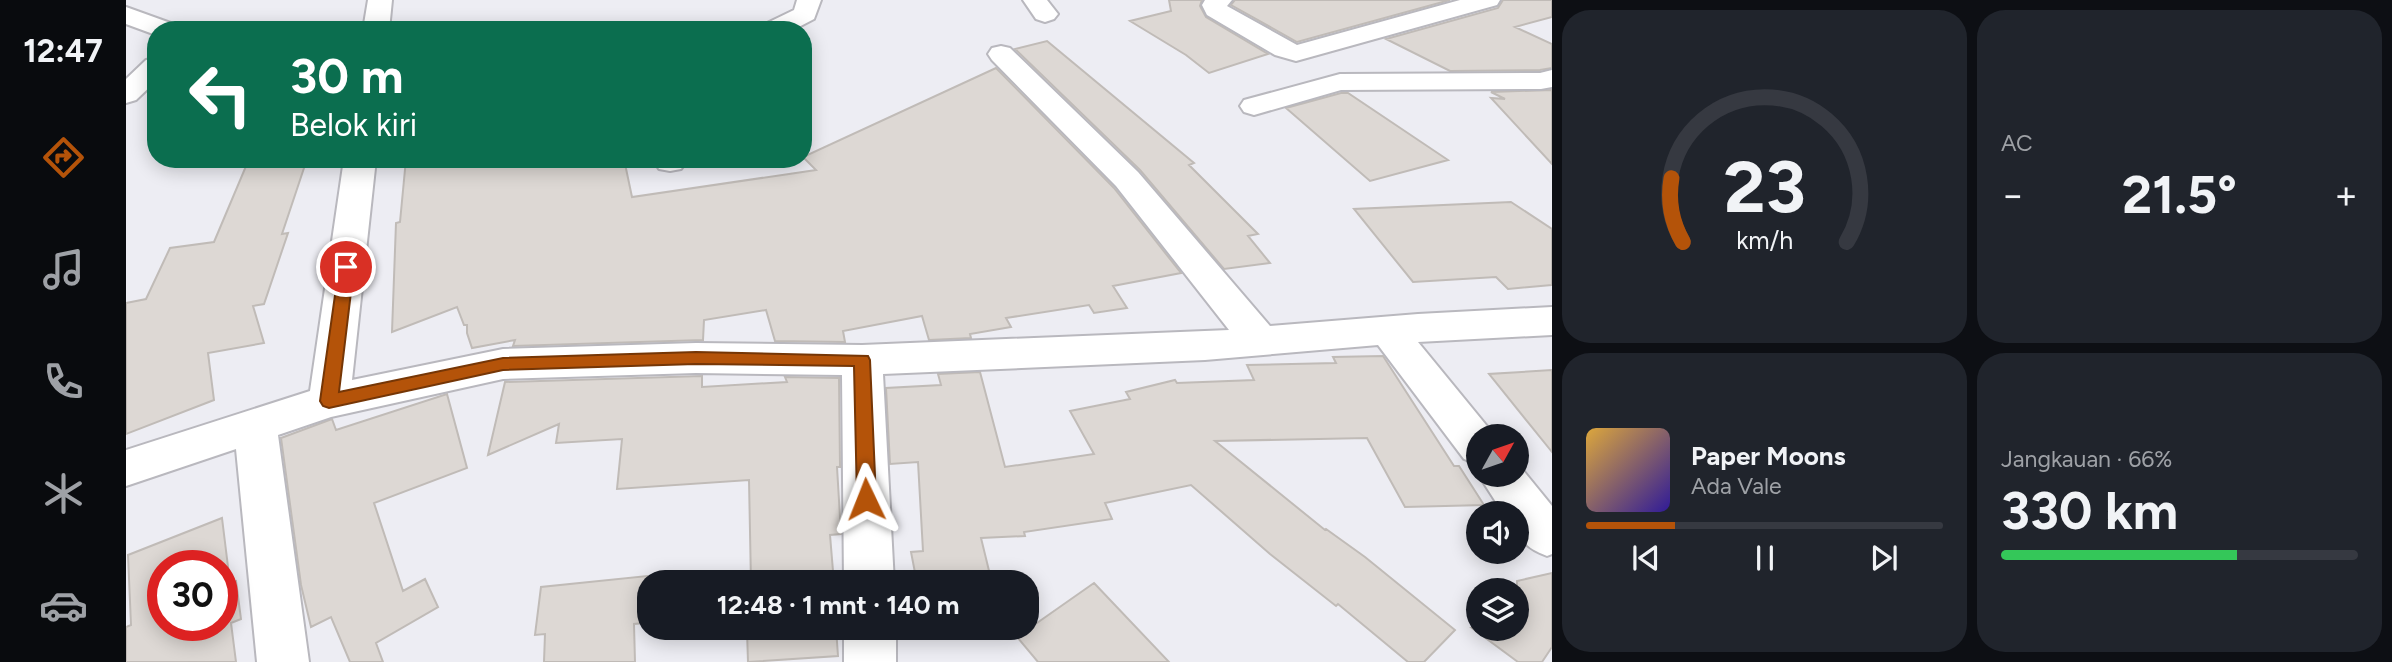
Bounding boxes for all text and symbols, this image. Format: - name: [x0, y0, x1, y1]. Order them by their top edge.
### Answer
- text: 12:47: [23, 32, 103, 70]
- text: 30 m: [290, 46, 403, 105]
- icon: left: [175, 49, 266, 140]
- text: Belok kiri: [290, 106, 417, 144]
- text: AC: [2001, 129, 2033, 157]
- icon: directions: [39, 133, 88, 182]
- text: 23: [1723, 144, 1806, 231]
- text: 21.5°: [2122, 164, 2237, 226]
- text: −: [2001, 172, 2025, 218]
- text: +: [2334, 172, 2358, 218]
- text: km/h: [1736, 225, 1793, 255]
- pin: [316, 237, 376, 297]
- icon: music: [39, 245, 88, 294]
- icon: arrive: [327, 248, 365, 286]
- icon: phone: [39, 357, 88, 406]
- north arrow: [1466, 424, 1530, 486]
- map controls: [1466, 424, 1529, 641]
- text: Paper Moons: [1691, 440, 1846, 472]
- text: Jangkauan · 66%: [2001, 445, 2172, 473]
- position arrow: [829, 462, 903, 536]
- icon: climate: [39, 469, 88, 518]
- text: Ada Vale: [1691, 472, 1782, 500]
- text: 330 km: [2001, 480, 2178, 542]
- button: sound: [1466, 501, 1529, 564]
- icon: previous: [1627, 539, 1665, 577]
- icon: pause: [1746, 539, 1784, 577]
- icon: next: [1865, 539, 1903, 577]
- speed limit sign: 30: [147, 550, 238, 641]
- button: layers: [1466, 578, 1529, 641]
- icon: car: [39, 581, 88, 630]
- text: 12:48 · 1 mnt · 140 m: [717, 589, 959, 621]

